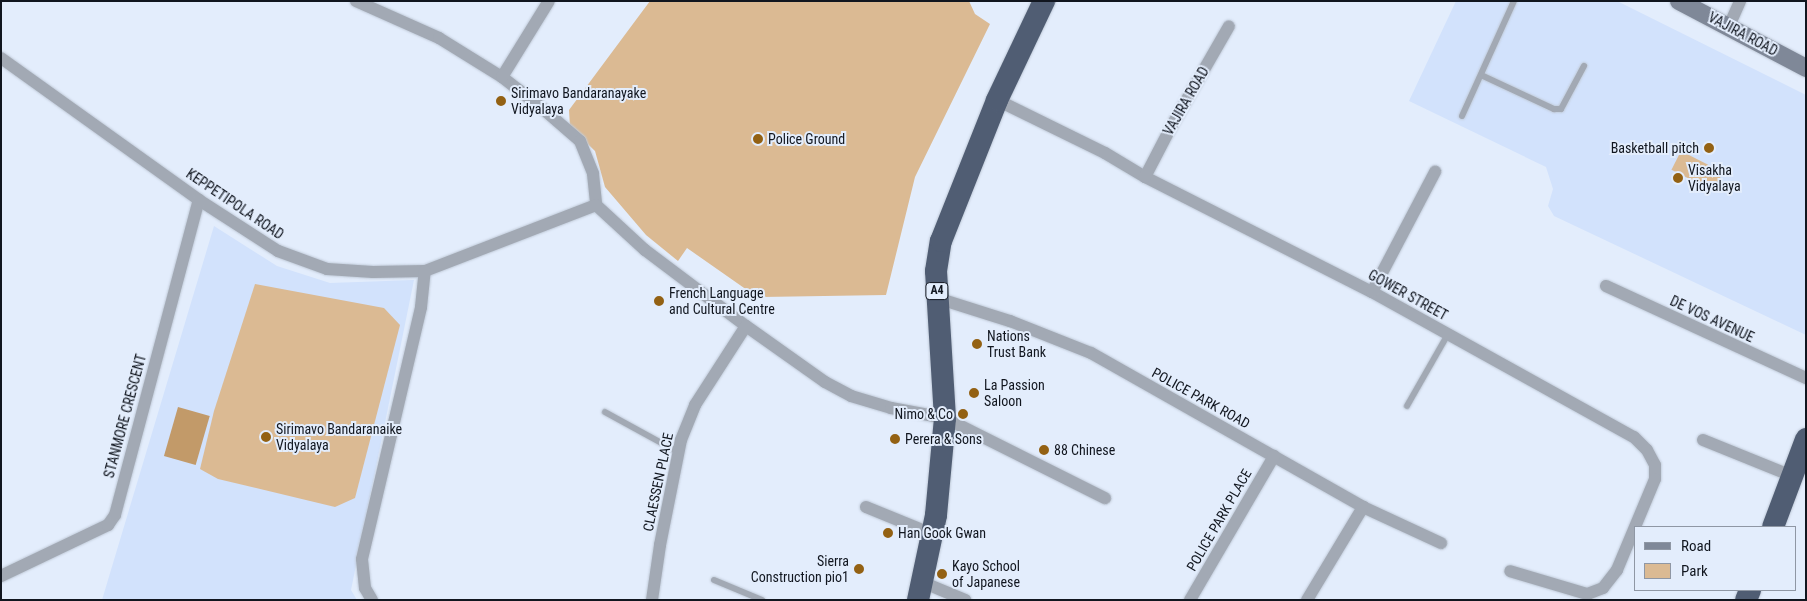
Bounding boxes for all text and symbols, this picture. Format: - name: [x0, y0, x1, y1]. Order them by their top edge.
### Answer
- street label: VAJIRA ROAD: [1705, 9, 1781, 59]
- street label: VAJIRA ROAD: [1160, 64, 1212, 138]
- place label: Sirimavo Bandaranayake Vidyalaya: [511, 85, 646, 118]
- marker: Sirimavo Bandaranayake Vidyalaya: [495, 95, 507, 107]
- place label: Police Ground: [768, 131, 845, 147]
- marker: Police Ground: [752, 133, 764, 145]
- place label: Basketball pitch: [1611, 140, 1699, 156]
- marker: Basketball pitch: [1703, 142, 1715, 154]
- place label: Visakha Vidyalaya: [1688, 162, 1741, 194]
- street label: KEPPETIPOLA ROAD: [183, 165, 287, 243]
- marker: Visakha Vidyalaya: [1672, 172, 1684, 184]
- street label: GOWER STREET: [1365, 266, 1451, 324]
- road number: A4: [924, 282, 950, 300]
- place label: French Language and Cultural Centre: [669, 285, 775, 318]
- street label: DE VOS AVENUE: [1667, 292, 1757, 346]
- marker: French Language and Cultural Centre: [653, 295, 665, 307]
- place label: Nations Trust Bank: [987, 328, 1046, 361]
- marker: Nations Trust Bank: [971, 338, 983, 350]
- street label: STANMORE CRESCENT: [100, 352, 150, 480]
- street label: POLICE PARK ROAD: [1149, 364, 1253, 432]
- place label: La Passion Saloon: [984, 377, 1045, 410]
- marker: La Passion Saloon: [968, 387, 980, 399]
- place label: Nimo & Co: [895, 406, 953, 422]
- marker: Nimo & Co: [957, 408, 969, 420]
- place label: Sirimavo Bandaranaike Vidyalaya: [276, 421, 402, 454]
- marker: Sirimavo Bandaranaike Vidyalaya: [260, 431, 272, 443]
- street label: CLAESSEN PLACE: [639, 431, 677, 533]
- place label: Perera & Sons: [905, 431, 982, 447]
- marker: Perera & Sons: [889, 433, 901, 445]
- place label: 88 Chinese: [1054, 442, 1115, 458]
- marker: 88 Chinese: [1038, 444, 1050, 456]
- street label: POLICE PARK PLACE: [1183, 466, 1255, 574]
- place label: Han Gook Gwan: [898, 525, 986, 541]
- legend: [1634, 526, 1797, 591]
- marker: Han Gook Gwan: [882, 527, 894, 539]
- text: Road: [1681, 537, 1711, 555]
- place label: Sierra Construction pio1: [751, 553, 849, 586]
- place label: Kayo School of Japanese: [952, 558, 1020, 590]
- text: Park: [1681, 562, 1708, 580]
- marker: Sierra Construction pio1: [853, 563, 865, 575]
- marker: Kayo School of Japanese: [936, 568, 948, 580]

